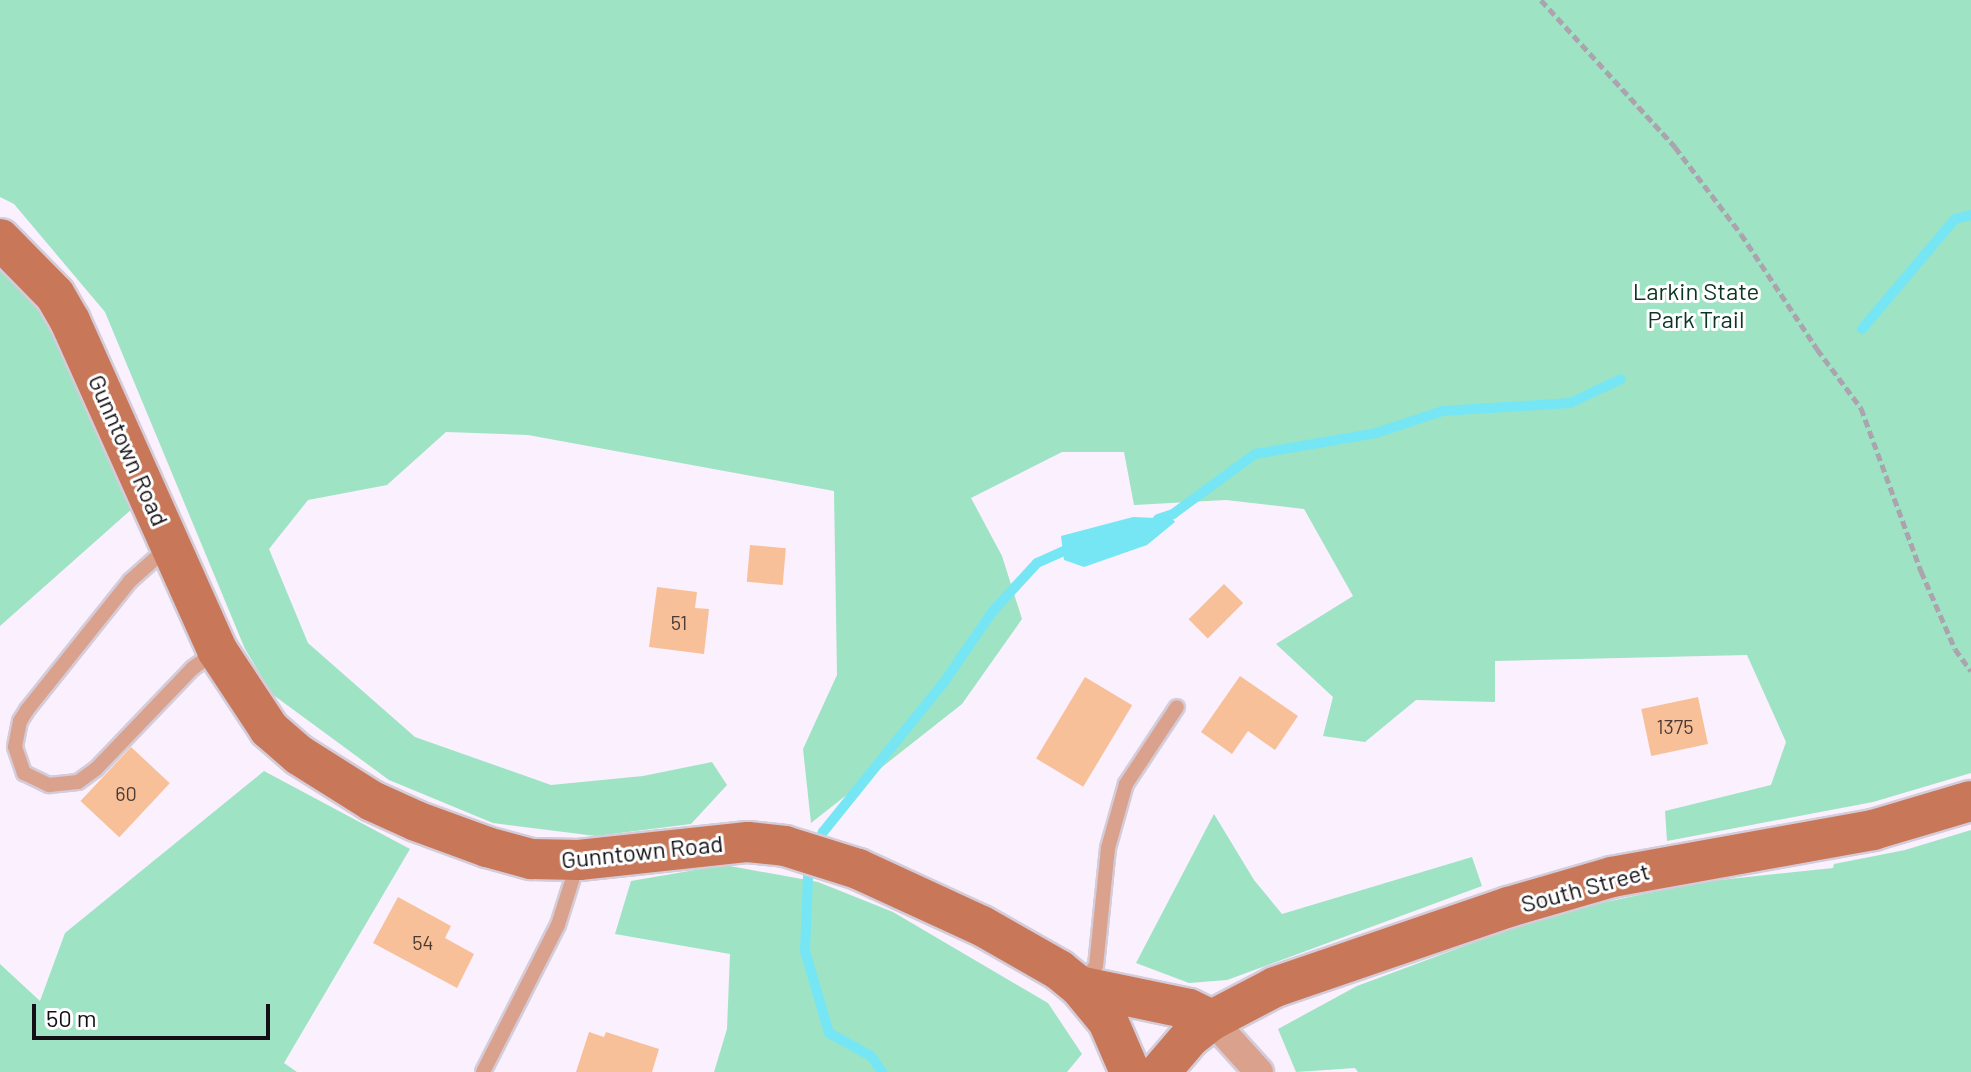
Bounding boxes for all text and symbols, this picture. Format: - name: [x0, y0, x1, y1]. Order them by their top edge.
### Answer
- park label: Larkin State Park Trail: [1633, 277, 1759, 333]
- street label: Gunntown Road: [83, 370, 175, 530]
- house number: 51: [671, 610, 687, 634]
- house number: 1375: [1656, 714, 1694, 738]
- house number: 60: [115, 781, 137, 805]
- street label: Gunntown Road: [560, 828, 724, 874]
- street label: South Street: [1518, 856, 1652, 918]
- house number: 54: [412, 930, 434, 954]
- scale bar: [36, 988, 274, 1038]
- text: 50 m: [46, 1003, 97, 1032]

